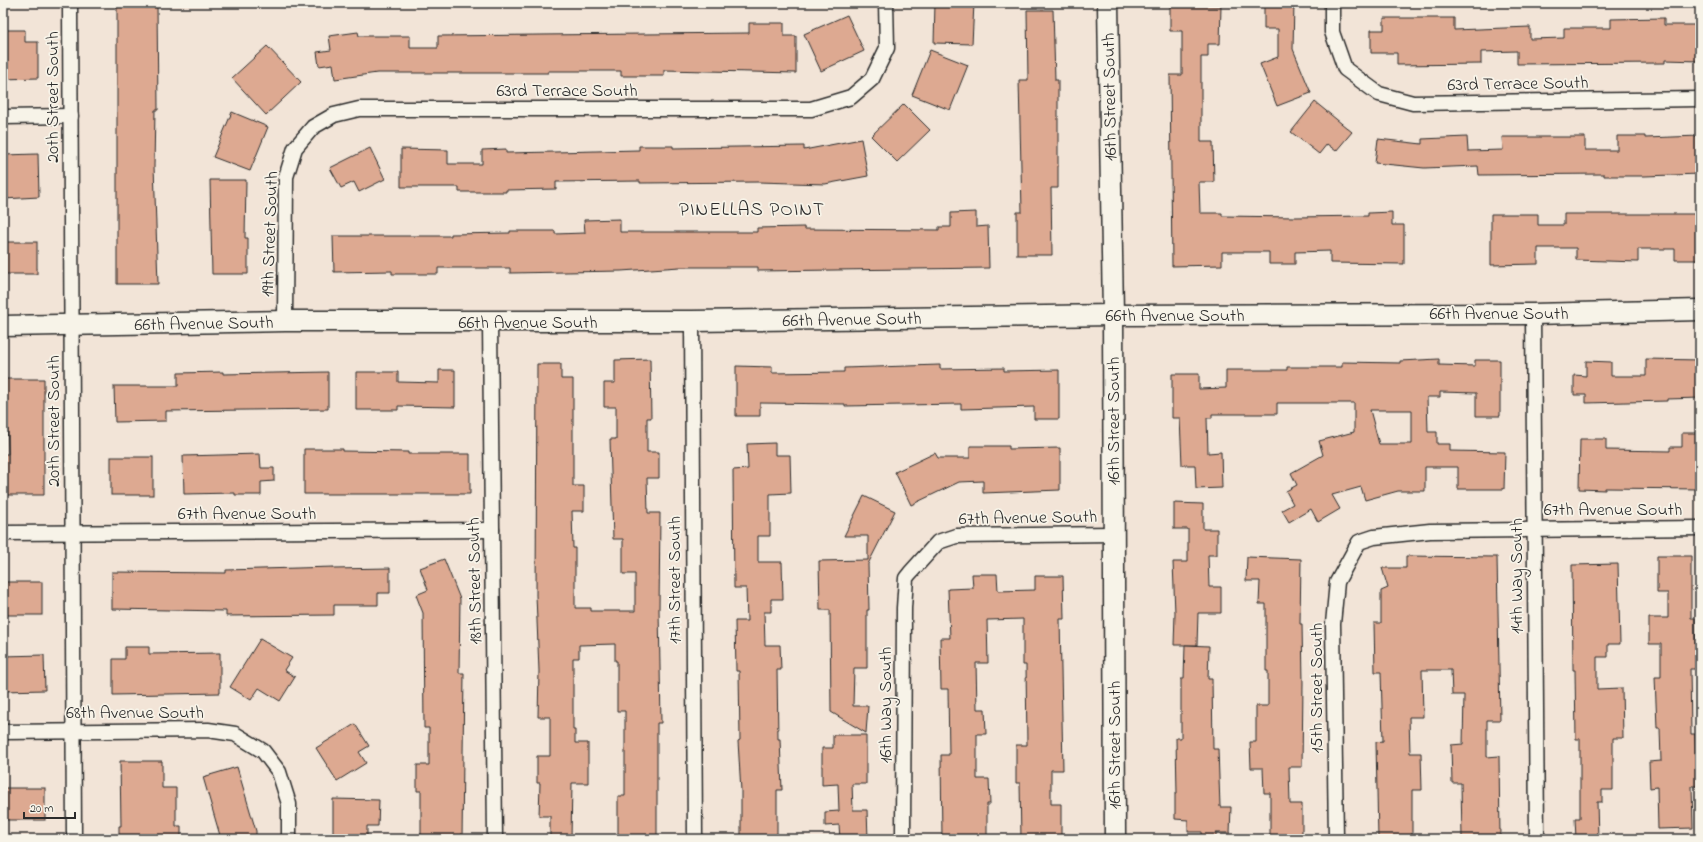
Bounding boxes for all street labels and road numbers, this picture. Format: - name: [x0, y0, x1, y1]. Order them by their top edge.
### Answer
- street label: 20th Street South: [41, 31, 67, 163]
- street label: 16th Street South: [1097, 33, 1125, 161]
- street label: 63rd Terrace South: [1447, 71, 1589, 99]
- street label: 63rd Terrace South: [496, 79, 638, 105]
- street label: 19th Street South: [256, 171, 286, 297]
- street label: 66th Avenue South: [1429, 302, 1569, 328]
- street label: 66th Avenue South: [1105, 304, 1245, 330]
- street label: 66th Avenue South: [782, 307, 922, 335]
- street label: 66th Avenue South: [134, 311, 274, 339]
- street label: 66th Avenue South: [458, 311, 598, 337]
- street label: 20th Street South: [42, 355, 68, 487]
- street label: 16th Street South: [1102, 357, 1128, 485]
- street label: 67th Avenue South: [1544, 498, 1682, 524]
- street label: 67th Avenue South: [178, 502, 316, 528]
- street label: 67th Avenue South: [959, 505, 1098, 533]
- street label: 17th Street South: [663, 516, 689, 644]
- street label: 18th Street South: [462, 517, 490, 645]
- street label: 14th Way South: [1505, 518, 1531, 634]
- street label: 15th Street South: [1305, 623, 1331, 753]
- street label: 16th Way South: [874, 647, 900, 763]
- street label: 16th Street South: [1103, 681, 1129, 809]
- street label: 68th Avenue South: [66, 701, 204, 727]

